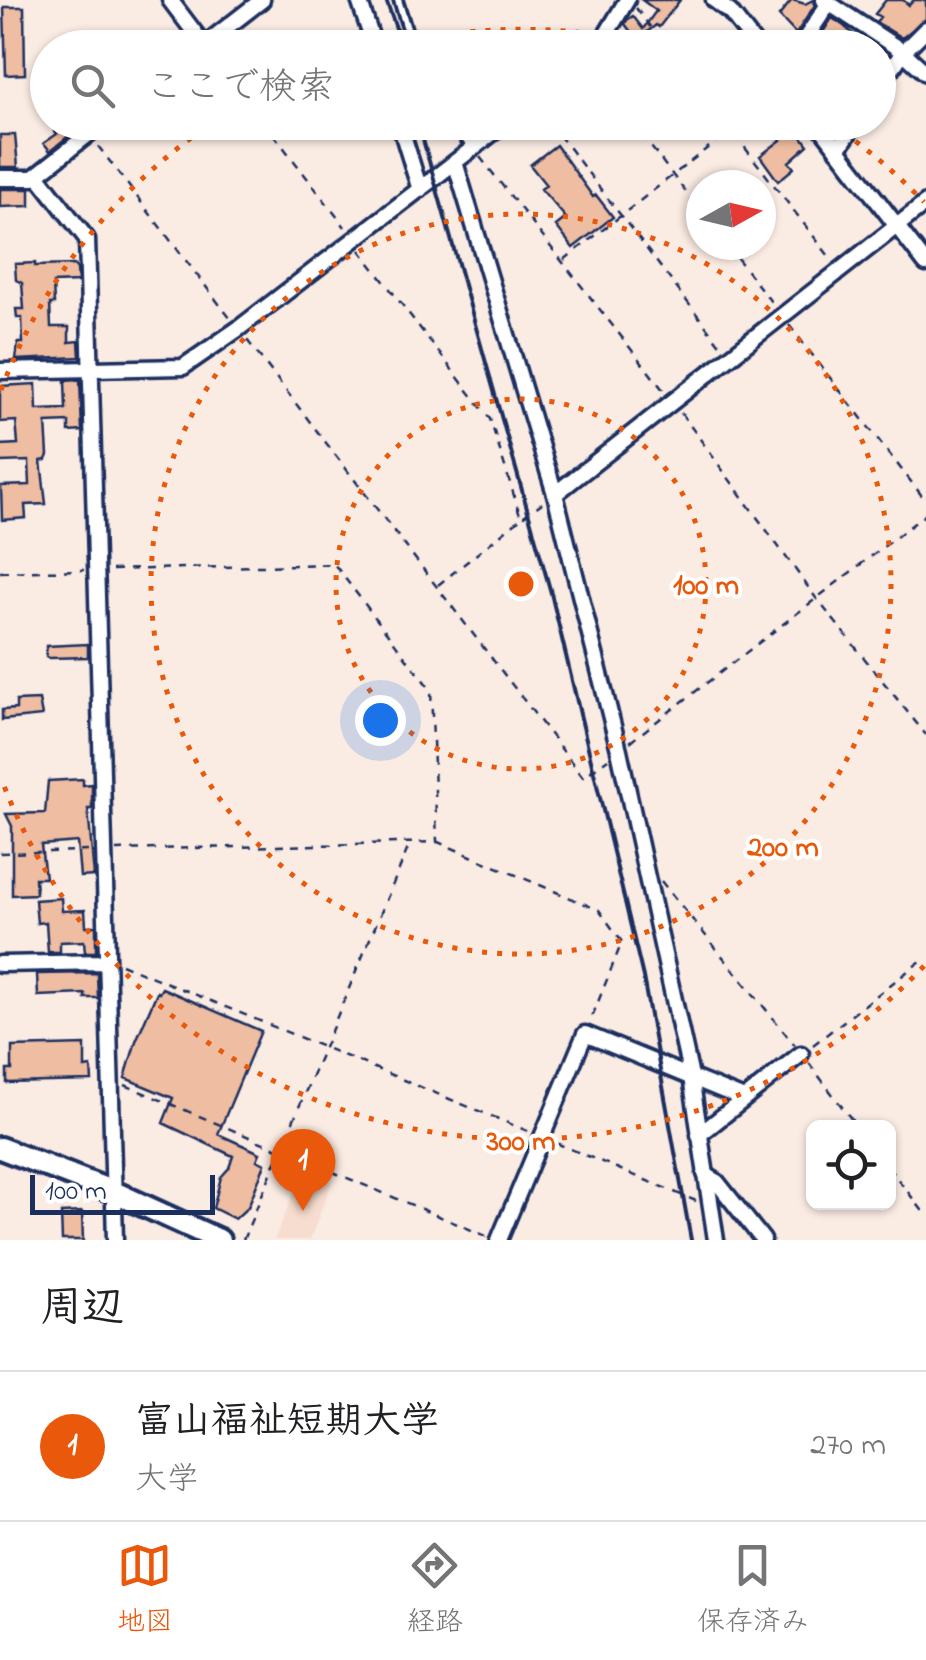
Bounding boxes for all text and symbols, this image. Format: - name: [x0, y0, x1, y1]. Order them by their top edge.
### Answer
- search box: [30, 30, 896, 140]
- icon: search: [65, 58, 120, 113]
- text: ここで検索: [145, 61, 335, 117]
- north arrow: [686, 170, 776, 260]
- text: 100 m: [673, 565, 739, 609]
- centre of rings: [503, 566, 539, 602]
- your location: [355, 695, 406, 746]
- text: 200 m: [746, 827, 819, 871]
- map controls: [806, 1120, 896, 1210]
- button: locate: [806, 1120, 896, 1210]
- text: 300 m: [485, 1121, 556, 1165]
- pin: 1: [270, 1128, 336, 1211]
- scale bar: [30, 1170, 215, 1214]
- text: 100 m: [45, 1172, 107, 1213]
- text: 周辺: [40, 1279, 124, 1340]
- text: 富山福祉短期大学: [135, 1395, 439, 1451]
- text: 1: [67, 1423, 78, 1470]
- text: 270 m: [810, 1423, 886, 1470]
- text: 大学: [135, 1457, 199, 1504]
- tab: 地図: [117, 1538, 173, 1644]
- tab: 経路: [407, 1538, 463, 1644]
- tab: 保存済み: [697, 1538, 809, 1644]

